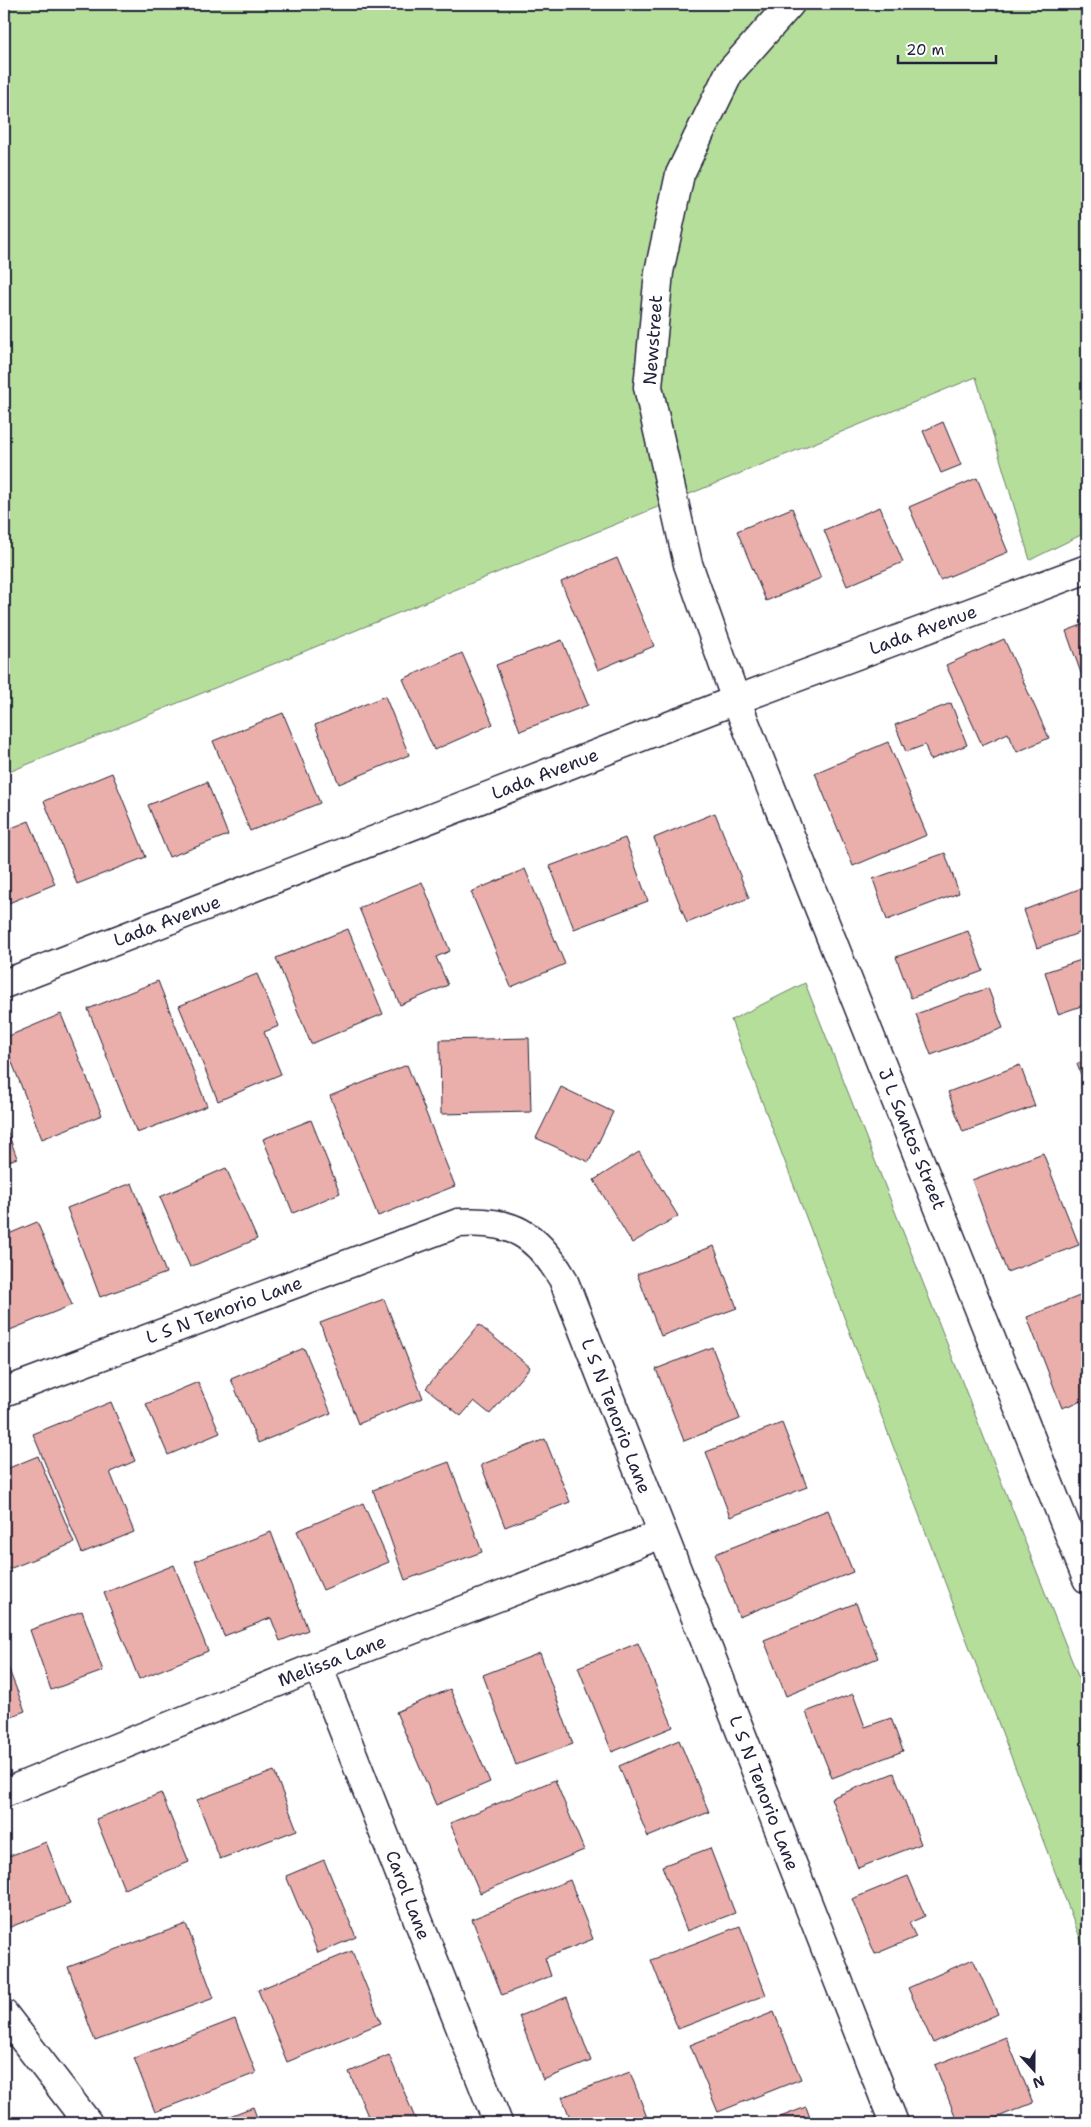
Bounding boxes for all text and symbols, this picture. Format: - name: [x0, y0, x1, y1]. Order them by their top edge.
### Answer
- scale bar: [898, 32, 996, 64]
- text: 20 m: [906, 40, 945, 60]
- street label: Newstreet: [638, 294, 668, 386]
- street label: Lada Avenue: [866, 599, 980, 661]
- street label: Lada Avenue: [488, 743, 602, 805]
- street label: Lada Avenue: [110, 890, 224, 952]
- street label: J L Santos Street: [873, 1065, 951, 1213]
- street label: L S N Tenorio Lane: [143, 1271, 305, 1349]
- street label: L S N Tenorio Lane: [575, 1335, 657, 1497]
- street label: Melissa Lane: [275, 1629, 389, 1693]
- street label: L S N Tenorio Lane: [723, 1712, 805, 1874]
- street label: Carol Lane: [380, 1847, 436, 1943]
- north arrow: [1008, 2044, 1058, 2094]
- text: N: [1030, 2072, 1047, 2093]

